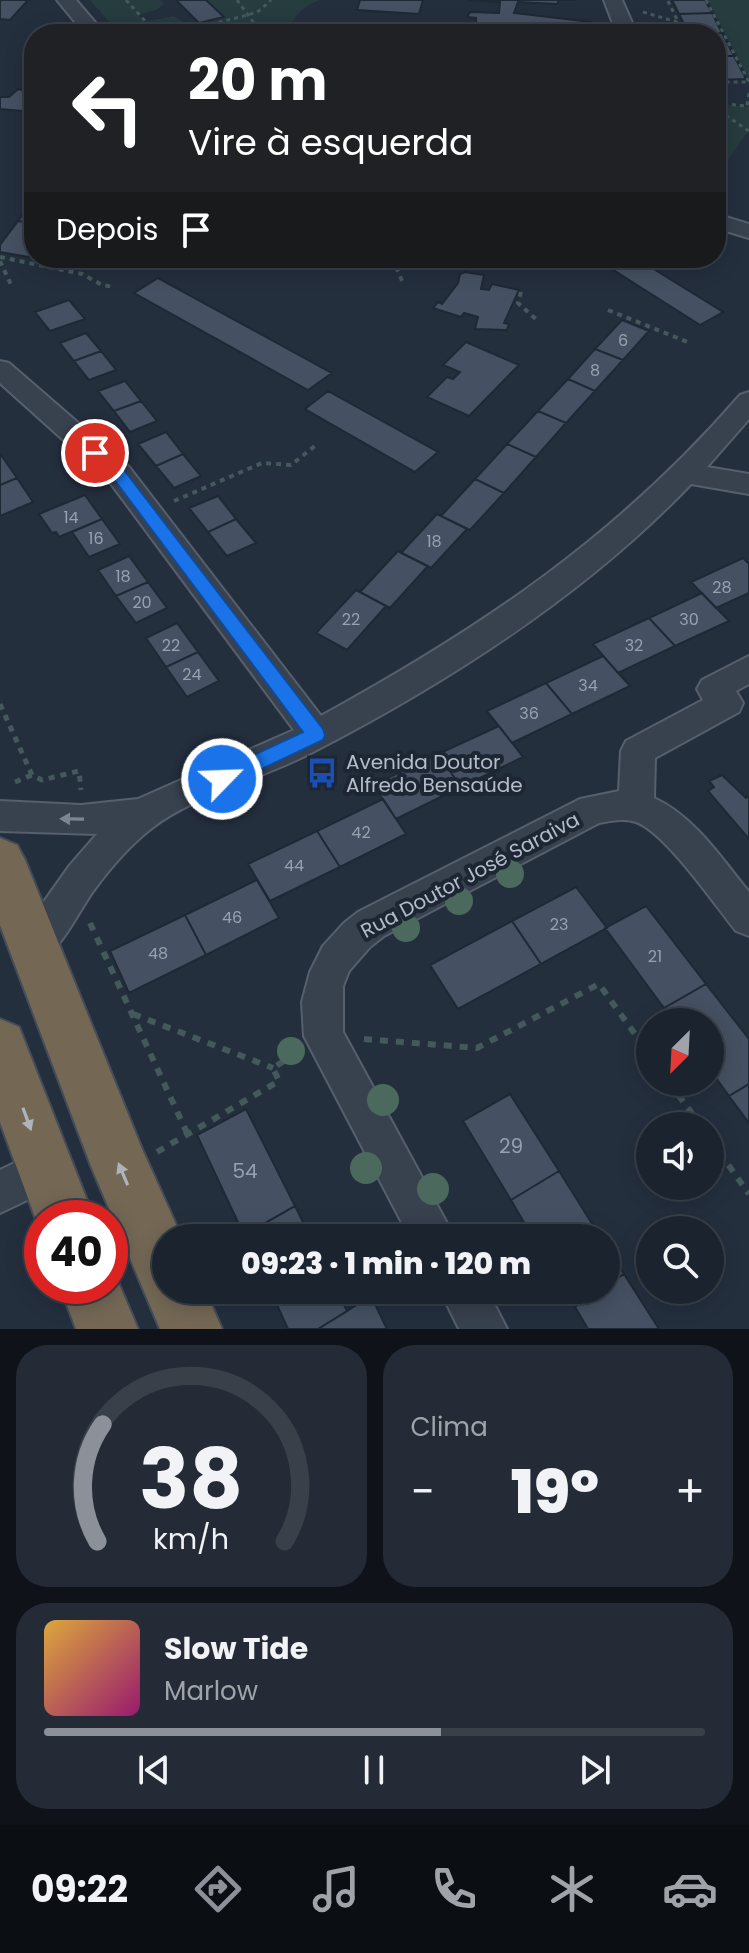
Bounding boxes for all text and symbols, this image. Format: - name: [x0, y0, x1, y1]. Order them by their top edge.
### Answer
- text: 20 m: [188, 41, 328, 120]
- icon: left: [56, 56, 160, 160]
- text: Vire à esquerda: [188, 117, 473, 168]
- text: Depois: [56, 208, 158, 251]
- icon: arrive: [174, 208, 218, 252]
- house number: 6: [618, 329, 628, 352]
- house number: 8: [590, 359, 600, 382]
- pin: [61, 419, 129, 487]
- icon: arrive: [73, 431, 117, 475]
- house number: 14: [63, 506, 79, 529]
- house number: 16: [88, 527, 104, 550]
- house number: 18: [426, 530, 442, 553]
- house number: 18: [115, 565, 131, 588]
- house number: 28: [712, 576, 732, 599]
- house number: 20: [132, 591, 152, 614]
- house number: 22: [342, 608, 360, 631]
- house number: 30: [679, 608, 699, 631]
- house number: 22: [162, 634, 180, 657]
- house number: 32: [625, 634, 643, 657]
- house number: 24: [182, 663, 202, 686]
- house number: 34: [578, 674, 598, 697]
- house number: 36: [519, 702, 539, 725]
- position arrow: [180, 737, 264, 821]
- place label: Avenida Doutor Alfredo Bensaúde: [346, 748, 523, 799]
- bus stop icon: Avenida Doutor Alfredo Bensaúde: [305, 756, 339, 790]
- street label: Rua Doutor José Saraiva: [356, 805, 584, 945]
- one-way arrow: [59, 813, 84, 825]
- house number: 42: [351, 821, 371, 844]
- house number: 44: [284, 854, 304, 877]
- house number: 46: [222, 906, 242, 929]
- house number: 23: [550, 913, 568, 936]
- house number: 48: [148, 942, 168, 965]
- house number: 21: [648, 945, 662, 968]
- north arrow: [636, 1008, 724, 1096]
- map controls: [636, 1008, 724, 1304]
- one-way arrow: [21, 1108, 34, 1132]
- button: sound: [636, 1112, 724, 1200]
- house number: 29: [499, 1132, 523, 1160]
- house number: 54: [232, 1157, 258, 1185]
- one-way arrow: [117, 1163, 130, 1186]
- speed limit sign: 40: [24, 1200, 128, 1304]
- button: search: [636, 1216, 724, 1304]
- text: 09:23 · 1 min · 120 m: [241, 1242, 531, 1285]
- text: Clima: [411, 1409, 488, 1445]
- text: 38: [139, 1421, 243, 1537]
- text: 19°: [511, 1450, 599, 1534]
- text: −: [411, 1461, 435, 1522]
- text: +: [675, 1461, 705, 1522]
- text: km/h: [153, 1519, 229, 1559]
- text: Slow Tide: [164, 1627, 308, 1670]
- text: Marlow: [164, 1673, 258, 1709]
- icon: previous: [132, 1748, 176, 1792]
- icon: pause: [352, 1748, 396, 1792]
- icon: next: [573, 1748, 617, 1792]
- icon: directions: [190, 1861, 246, 1917]
- icon: music: [308, 1861, 364, 1917]
- icon: phone: [426, 1861, 482, 1917]
- icon: climate: [544, 1861, 600, 1917]
- icon: car: [662, 1861, 718, 1917]
- text: 09:22: [31, 1864, 128, 1915]

